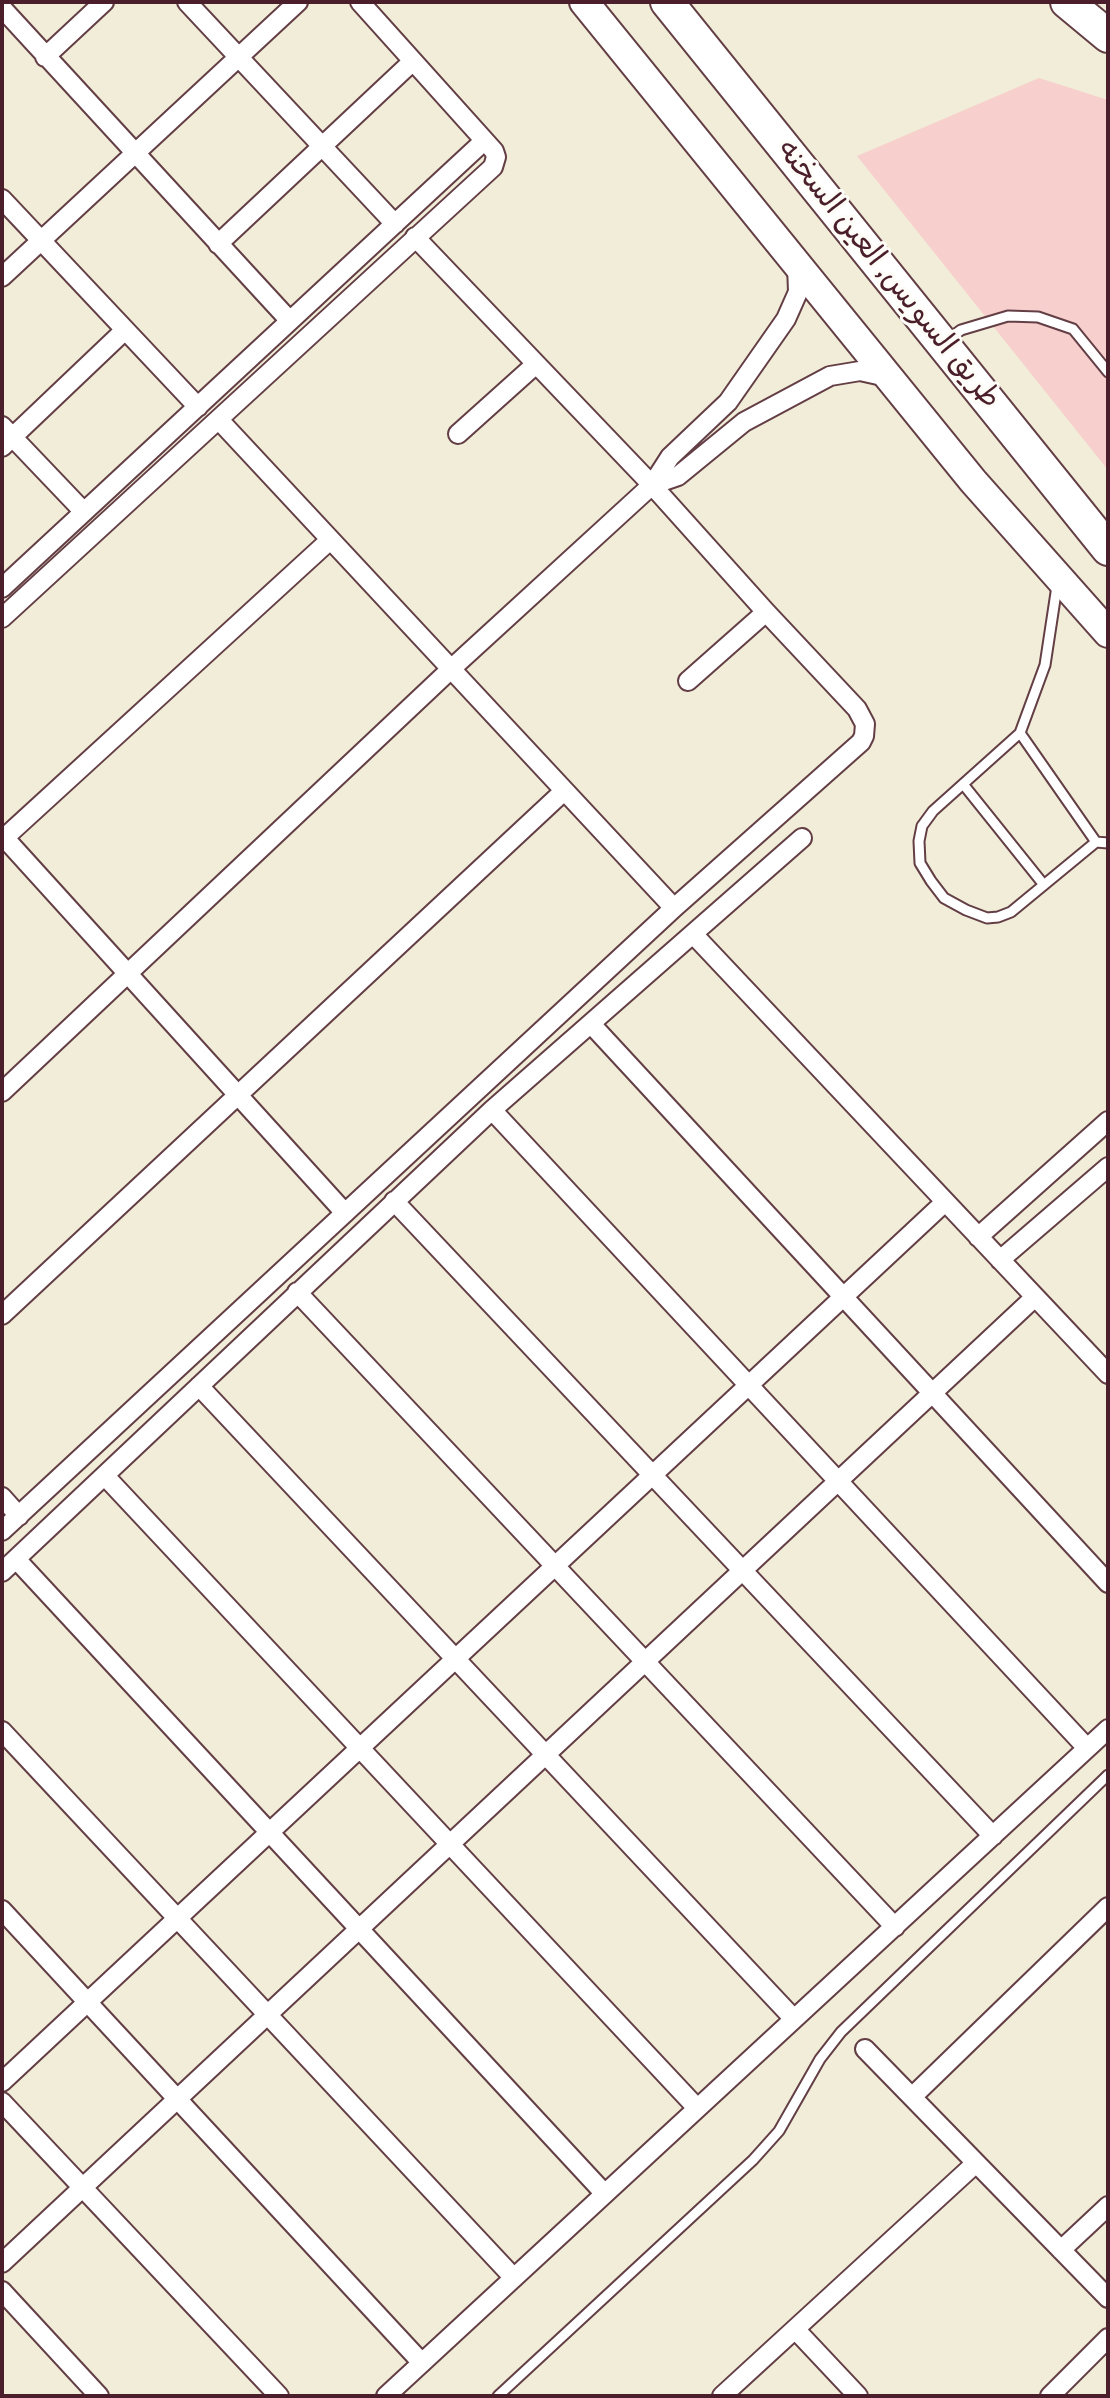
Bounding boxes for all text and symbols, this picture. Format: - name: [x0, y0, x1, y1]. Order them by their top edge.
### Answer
- street label: طريق السويس, العين السخنه: [768, 133, 1008, 417]

